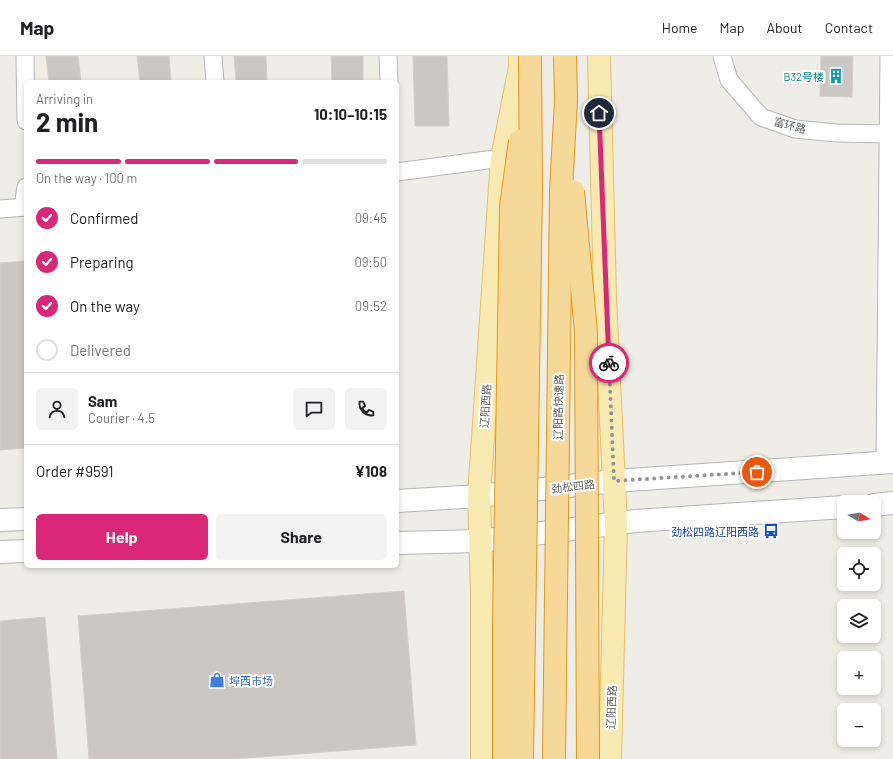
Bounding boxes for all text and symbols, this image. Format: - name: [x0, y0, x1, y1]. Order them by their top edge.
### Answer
- text: Map: [20, 16, 54, 39]
- text: Home: [662, 19, 698, 36]
- text: Map: [720, 19, 744, 36]
- text: About: [766, 19, 803, 36]
- text: Contact: [825, 19, 873, 36]
- building icon: B32号楼: [827, 67, 845, 85]
- place label: B32号楼: [784, 70, 824, 83]
- text: Arriving in: [36, 91, 93, 107]
- pin: [582, 96, 616, 130]
- icon: home: [588, 102, 610, 124]
- text: 10:10–10:15: [314, 105, 387, 123]
- text: 2 min: [36, 106, 98, 137]
- street label: 富环路: [772, 114, 808, 136]
- text: On the way · 100 m: [36, 170, 137, 186]
- icon: check: [36, 207, 58, 229]
- text: Confirmed: [70, 209, 138, 227]
- text: 09:45: [355, 210, 387, 226]
- icon: check: [36, 251, 58, 273]
- text: Preparing: [70, 253, 134, 271]
- text: 09:50: [354, 254, 387, 270]
- icon: check: [36, 295, 58, 317]
- text: On the way: [70, 297, 140, 315]
- text: 09:52: [355, 298, 387, 314]
- text: Delivered: [70, 341, 131, 359]
- courier: [589, 343, 629, 383]
- icon: bike: [598, 352, 620, 374]
- street label: 辽阳路快速路: [551, 374, 565, 440]
- street label: 辽阳西路: [477, 384, 493, 428]
- button: person: [36, 388, 78, 430]
- button: chat: [293, 388, 335, 430]
- button: phone: [345, 388, 387, 430]
- text: Sam: [88, 392, 117, 410]
- text: Courier · 4.5: [88, 410, 155, 426]
- pin: [740, 455, 774, 489]
- icon: bag: [746, 461, 768, 483]
- text: Order #9591: [36, 462, 114, 480]
- text: ¥108: [355, 462, 387, 480]
- street label: 劲松四路: [550, 477, 596, 495]
- north arrow: [837, 495, 881, 539]
- map controls: [837, 495, 881, 747]
- button: Help: [36, 514, 208, 560]
- button: Share: [216, 514, 387, 560]
- bus stop icon: 劲松四路辽阳西路: [762, 522, 780, 540]
- place label: 劲松四路辽阳西路: [671, 525, 759, 538]
- button: locate: [837, 547, 881, 591]
- button: layers: [837, 599, 881, 643]
- button: +: [837, 651, 881, 695]
- shop icon: 埠西市场: [208, 671, 226, 689]
- place label: 埠西市场: [229, 674, 273, 687]
- street label: 辽阳西路: [604, 685, 618, 729]
- button: −: [837, 703, 881, 747]

